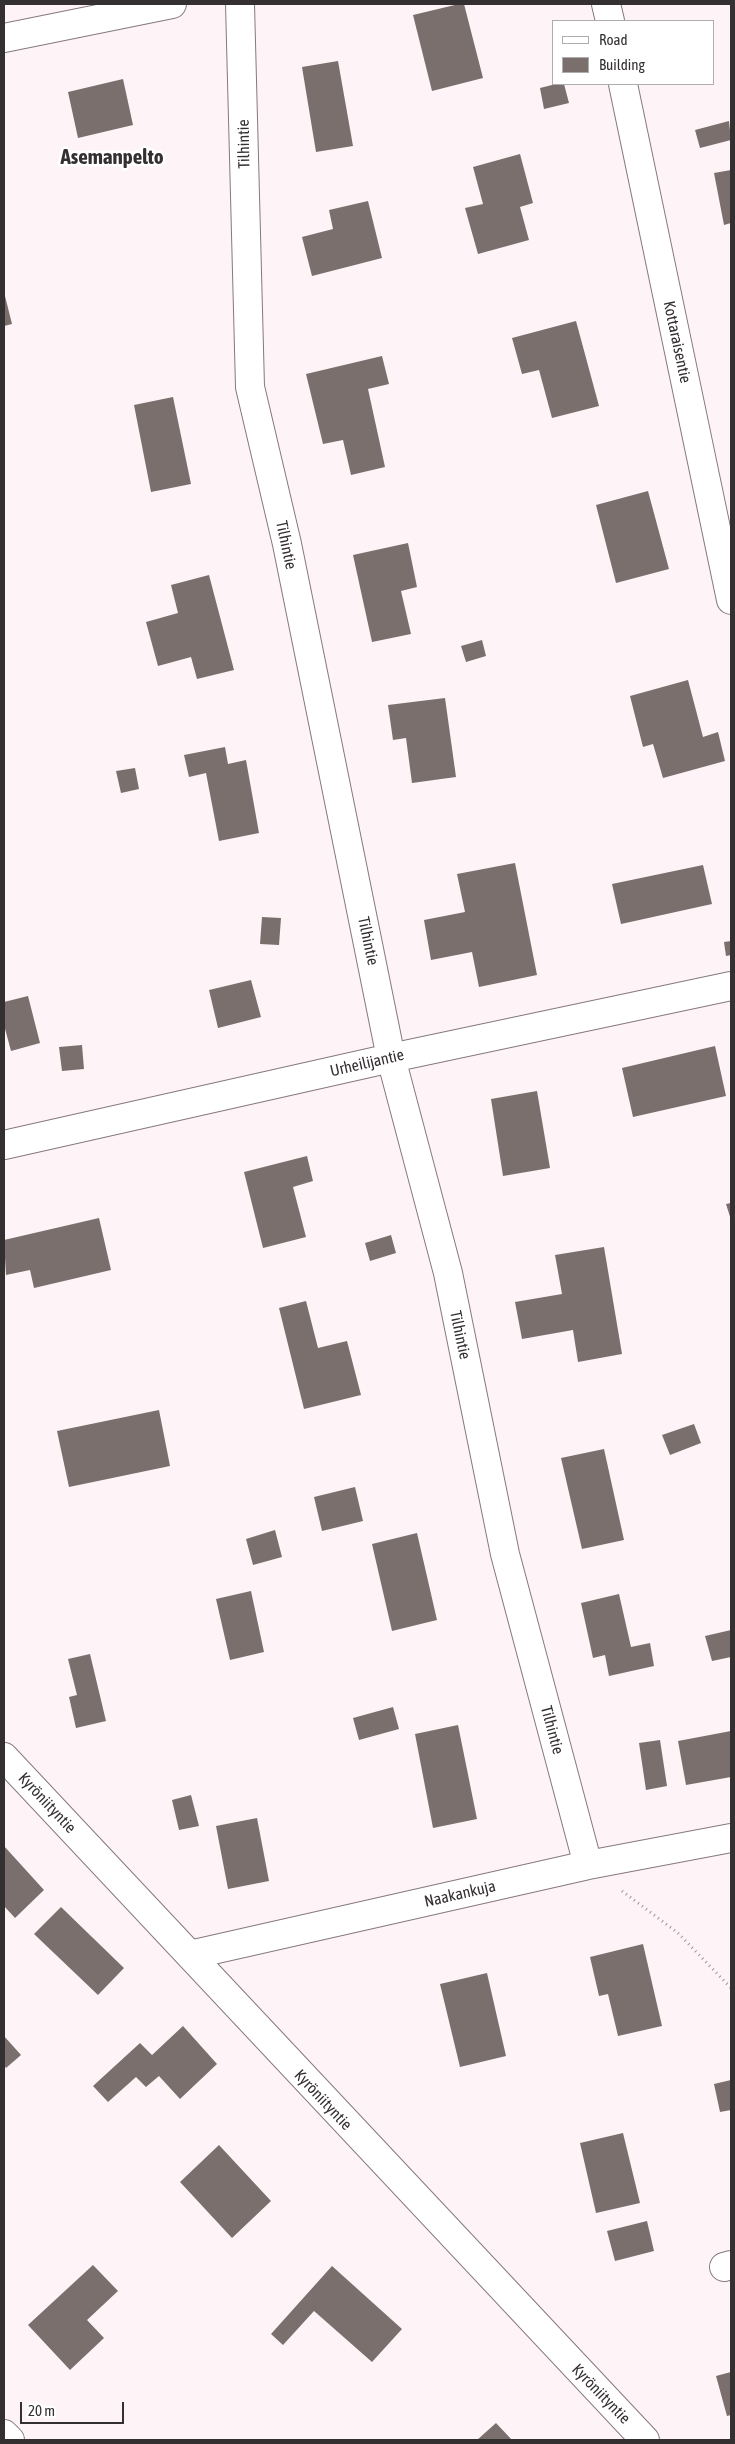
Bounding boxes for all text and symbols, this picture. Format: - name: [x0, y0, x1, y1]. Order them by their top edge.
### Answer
- legend: [552, 20, 715, 85]
- text: Road: [599, 31, 628, 48]
- text: Building: [599, 56, 645, 73]
- street label: Tilhintie: [234, 119, 254, 169]
- district label: Asemanpelto: [60, 144, 164, 170]
- street label: Kottaraisentie: [659, 299, 695, 385]
- street label: Tilhintie: [271, 519, 301, 571]
- street label: Tilhintie: [353, 915, 383, 967]
- street label: Urheilijantie: [328, 1045, 406, 1081]
- street label: Tilhintie: [445, 1309, 475, 1361]
- street label: Tilhintie: [536, 1704, 568, 1756]
- street label: Kyröniityntie: [14, 1769, 80, 1837]
- street label: Naakankuja: [423, 1876, 497, 1912]
- street label: Kyröniityntie: [290, 2066, 356, 2134]
- street label: Kyröniityntie: [568, 2360, 634, 2428]
- scale bar: [22, 2392, 126, 2424]
- text: 20 m: [28, 2402, 55, 2419]

